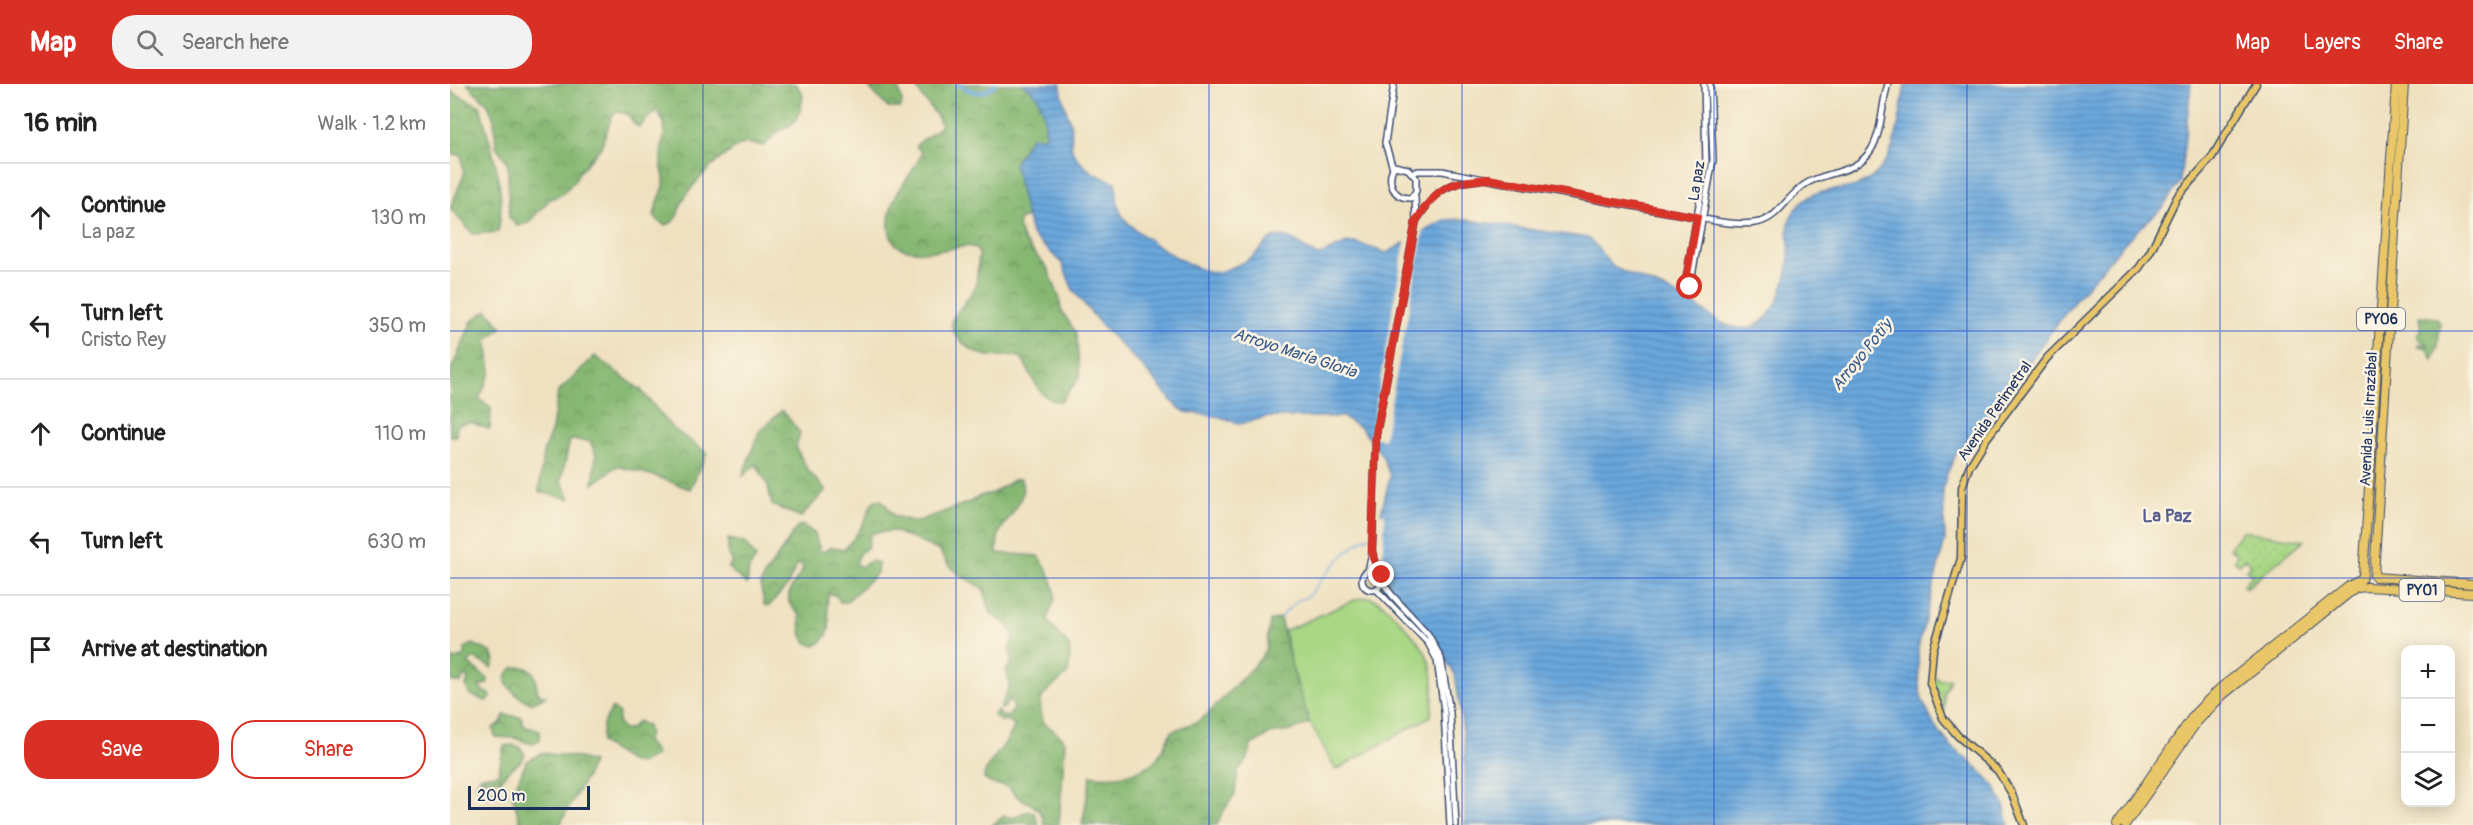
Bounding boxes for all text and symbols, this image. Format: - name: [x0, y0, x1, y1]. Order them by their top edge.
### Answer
- search box: [112, 15, 532, 69]
- text: Map: [30, 25, 76, 60]
- icon: search: [133, 26, 166, 59]
- text: Search here: [181, 28, 289, 56]
- text: Map: [2235, 29, 2270, 56]
- text: Layers: [2303, 29, 2361, 56]
- text: Share: [2394, 29, 2443, 56]
- text: 16 min: [24, 107, 97, 139]
- text: Walk · 1.2 km: [318, 111, 426, 136]
- street label: La paz: [1684, 159, 1710, 203]
- text: Continue: [81, 191, 165, 219]
- icon: ahead: [24, 201, 57, 234]
- text: 130 m: [371, 205, 426, 230]
- text: La paz: [81, 219, 135, 244]
- route start: [1676, 273, 1702, 299]
- text: Turn left: [81, 299, 163, 327]
- road number: PY06: [2357, 308, 2405, 330]
- icon: left: [24, 309, 57, 342]
- text: 350 m: [368, 313, 426, 338]
- water label: Arroyo Poti'y: [1827, 314, 1898, 395]
- water label: Arroyo María Gloria: [1231, 324, 1360, 383]
- text: Cristo Rey: [81, 327, 166, 352]
- street label: Avenida Luis Irrazábal: [2356, 351, 2382, 487]
- street label: Avenida Perimetral: [1954, 357, 2036, 465]
- icon: ahead: [24, 417, 57, 450]
- text: Continue: [81, 419, 165, 447]
- text: 110 m: [375, 421, 426, 446]
- district label: La Paz: [2142, 505, 2192, 528]
- icon: left: [24, 525, 57, 558]
- text: Turn left: [81, 527, 163, 555]
- text: 630 m: [367, 529, 426, 554]
- route end: [1368, 561, 1394, 587]
- road number: PY01: [2400, 579, 2444, 601]
- icon: arrive: [24, 633, 57, 666]
- text: Arrive at destination: [81, 635, 267, 663]
- map controls: [2401, 645, 2455, 807]
- button: +: [2401, 645, 2455, 699]
- button: −: [2401, 699, 2455, 753]
- button: Save: [24, 720, 219, 779]
- button: Share: [231, 720, 426, 779]
- button: layers: [2401, 753, 2455, 807]
- scale bar: [468, 783, 590, 810]
- text: 200 m: [477, 786, 525, 806]

